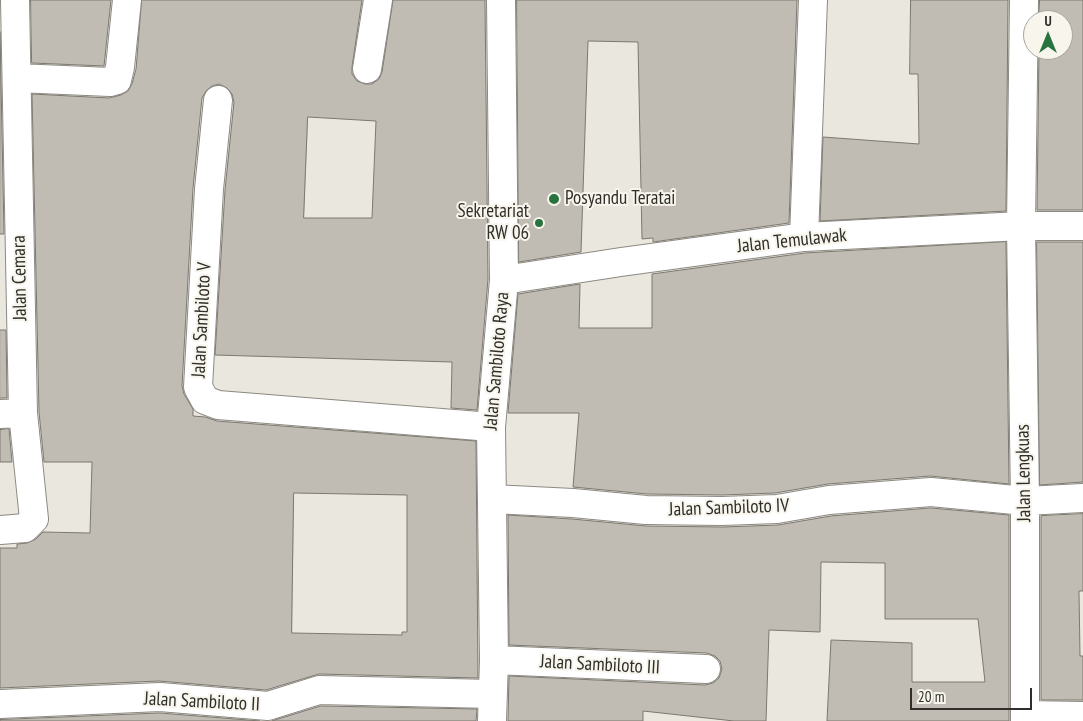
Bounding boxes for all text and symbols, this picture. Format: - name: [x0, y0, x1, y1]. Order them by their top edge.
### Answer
- north arrow: [1023, 10, 1073, 60]
- text: U: [1044, 12, 1052, 30]
- place label: Posyandu Teratai: [565, 188, 675, 210]
- marker: Posyandu Teratai: [547, 192, 561, 206]
- place label: Sekretariat RW 06: [458, 201, 529, 245]
- marker: Sekretariat RW 06: [533, 217, 545, 229]
- street label: Jalan Temulawak: [736, 224, 848, 258]
- street label: Jalan Cemara: [8, 235, 32, 321]
- street label: Jalan Sambiloto V: [188, 262, 216, 378]
- street label: Jalan Sambiloto Raya: [480, 291, 514, 431]
- street label: Jalan Lengkuas: [1012, 424, 1036, 522]
- street label: Jalan Sambiloto IV: [669, 495, 789, 521]
- street label: Jalan Sambiloto III: [539, 650, 661, 680]
- scale bar: [913, 678, 1036, 710]
- text: 20 m: [918, 687, 944, 706]
- street label: Jalan Sambiloto II: [144, 688, 260, 716]

